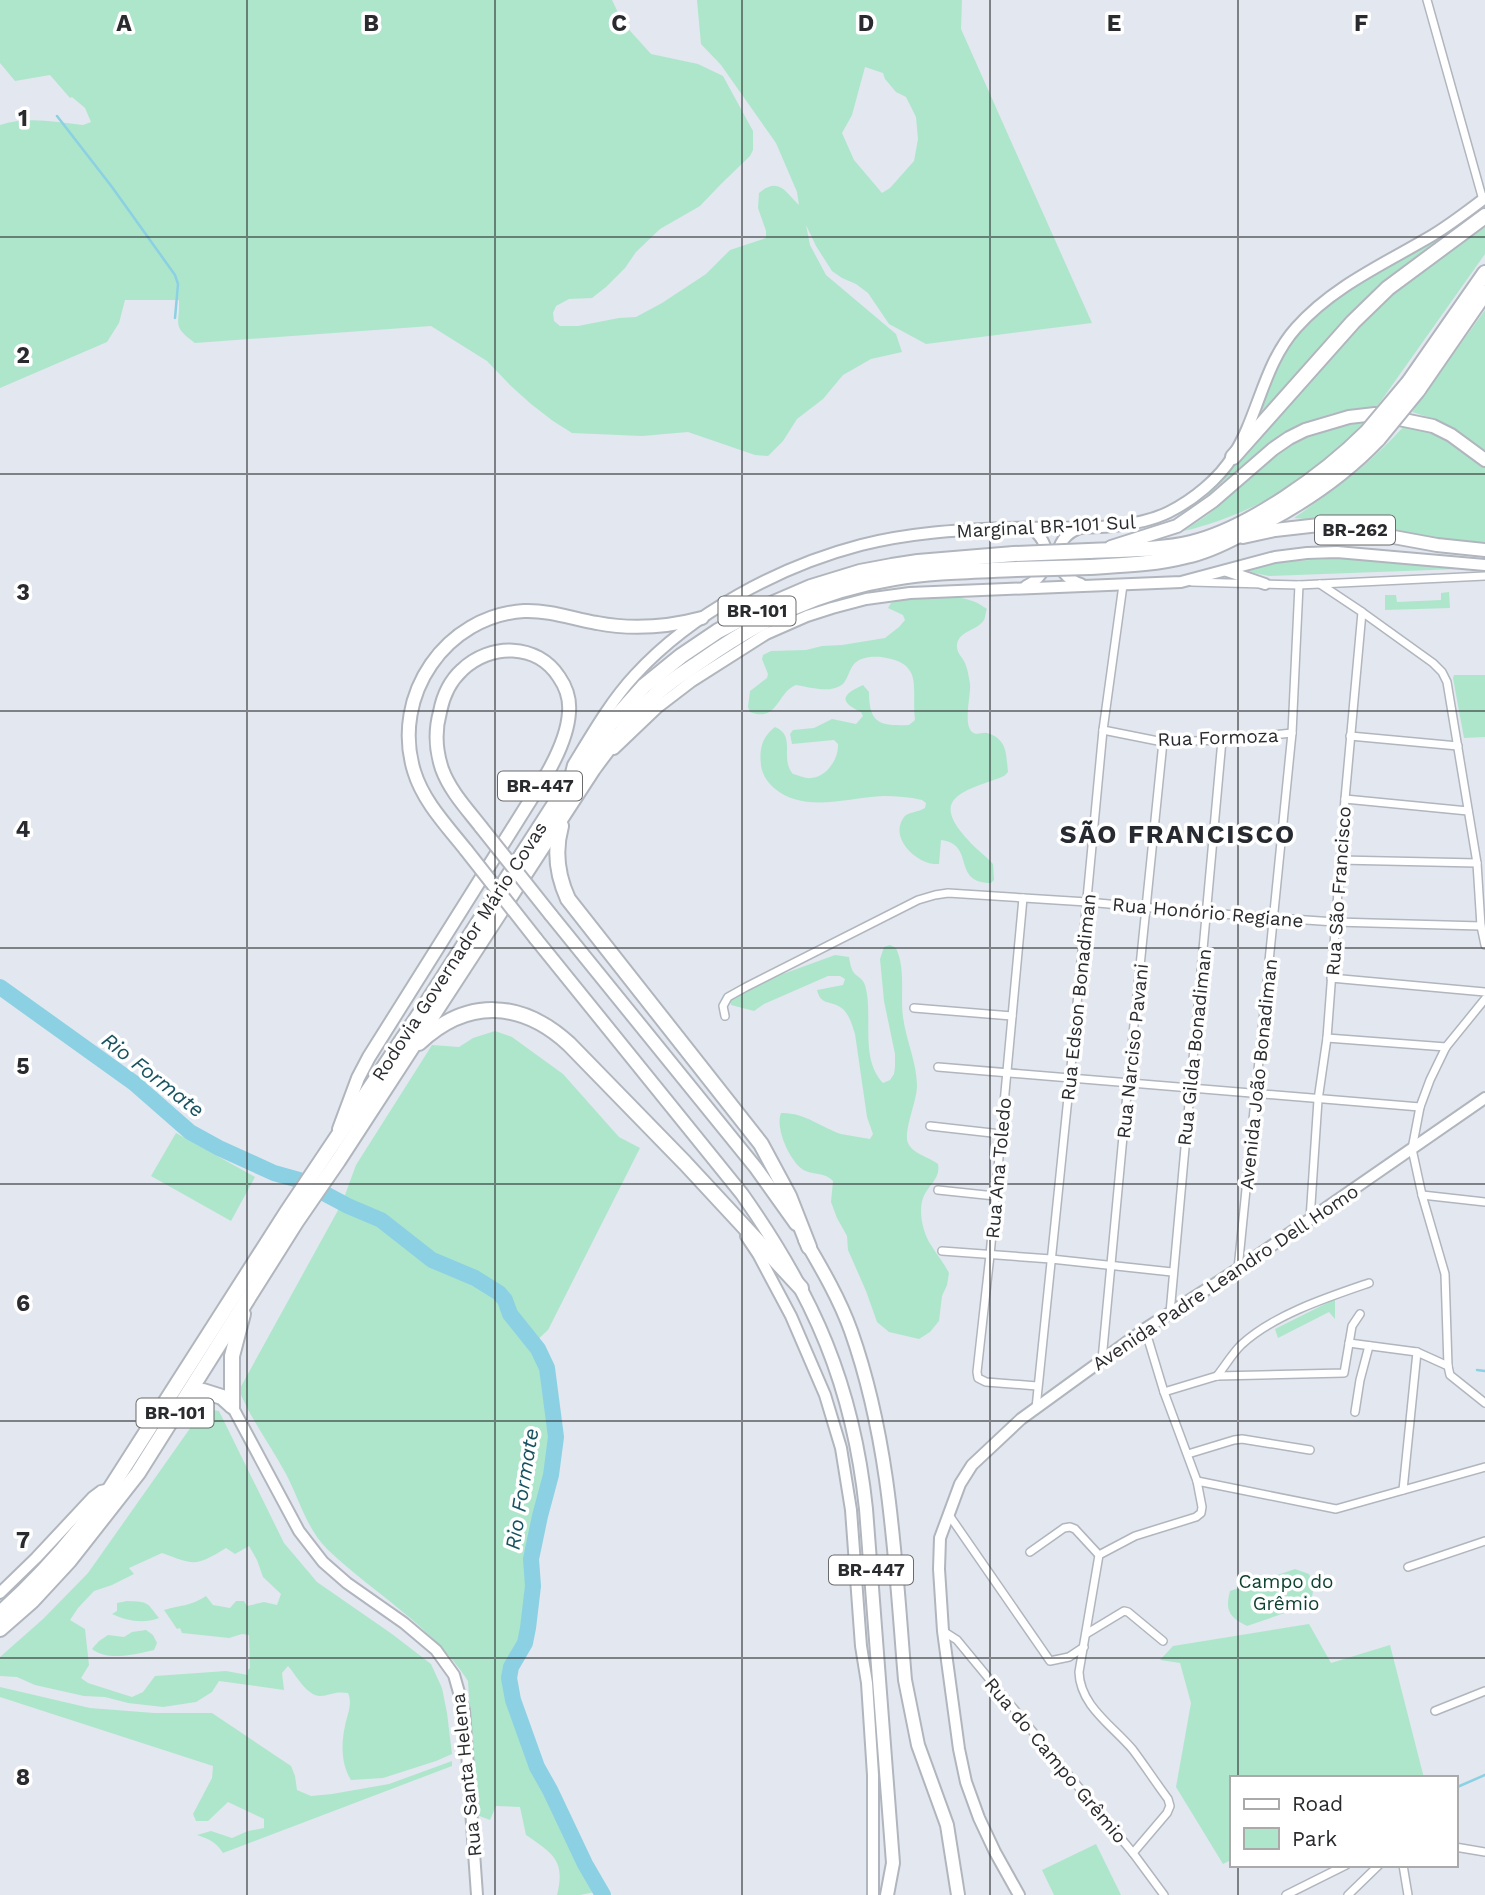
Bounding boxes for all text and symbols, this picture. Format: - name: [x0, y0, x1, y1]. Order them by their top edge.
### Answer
- text: A: [116, 10, 132, 37]
- text: B: [363, 10, 379, 37]
- text: C: [611, 10, 627, 37]
- text: D: [858, 10, 874, 37]
- text: E: [1107, 10, 1121, 37]
- text: F: [1354, 10, 1368, 37]
- text: 1: [18, 105, 28, 132]
- text: 2: [16, 342, 30, 369]
- street label: Marginal BR-101 Sul: [956, 510, 1136, 543]
- road number: BR-262: [1315, 516, 1395, 544]
- text: 3: [16, 579, 30, 606]
- road number: BR-101: [718, 596, 796, 626]
- street label: Rua Formoza: [1157, 724, 1279, 751]
- road number: BR-447: [498, 772, 582, 800]
- street label: Rua São Francisco: [1321, 805, 1356, 977]
- text: 4: [16, 816, 31, 843]
- street label: Rodovia Governador Mário Covas: [367, 817, 552, 1085]
- district label: SÃO FRANCISCO: [1060, 819, 1296, 849]
- street label: Rua Edson Bonadiman: [1056, 892, 1101, 1102]
- street label: Rua Honório Regiane: [1111, 893, 1305, 932]
- street label: Rua Gilda Bonadiman: [1173, 947, 1216, 1147]
- street label: Avenida João Bonadiman: [1235, 957, 1282, 1191]
- street label: Rua Narciso Pavani: [1112, 962, 1153, 1140]
- water label: Rio Formate: [97, 1027, 209, 1122]
- text: 5: [16, 1053, 30, 1080]
- street label: Rua Ana Toledo: [981, 1096, 1016, 1240]
- street label: Avenida Padre Leandro Dell Homo: [1088, 1180, 1363, 1375]
- text: 6: [16, 1290, 30, 1317]
- road number: BR-101: [136, 1398, 214, 1428]
- water label: Rio Formate: [500, 1426, 543, 1552]
- text: 7: [16, 1527, 30, 1554]
- road number: BR-447: [829, 1555, 913, 1584]
- park label: Campo do Grêmio: [1238, 1570, 1334, 1615]
- street label: Rua do Campo Grêmio: [980, 1673, 1132, 1848]
- street label: Rua Santa Helena: [446, 1692, 487, 1858]
- text: 8: [16, 1764, 30, 1791]
- legend: [1230, 1776, 1457, 1867]
- text: Road: [1292, 1791, 1343, 1816]
- text: Park: [1292, 1826, 1337, 1851]

